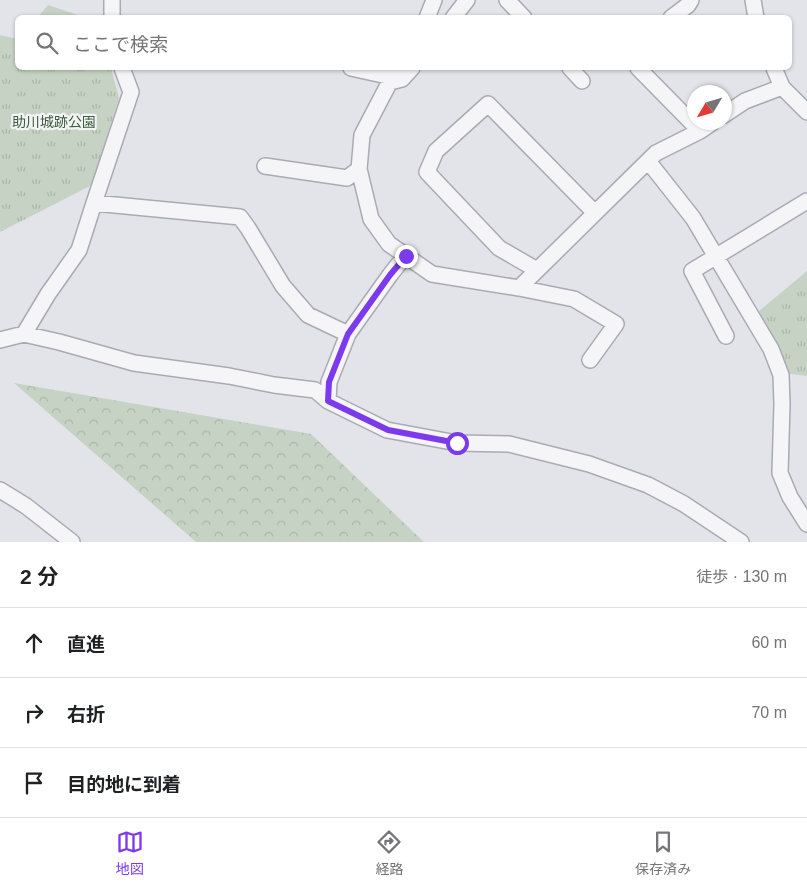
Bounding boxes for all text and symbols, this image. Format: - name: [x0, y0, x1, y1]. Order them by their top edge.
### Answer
- search box: [15, 15, 792, 70]
- icon: search: [33, 29, 61, 57]
- text: ここで検索: [73, 34, 168, 55]
- north arrow: [687, 85, 732, 130]
- park label: 助川城跡公園: [12, 114, 96, 130]
- route end: [395, 245, 418, 268]
- route start: [446, 432, 469, 455]
- text: 2 分: [20, 565, 59, 588]
- text: 徒歩 · 130 m: [696, 568, 787, 585]
- icon: ahead: [20, 629, 48, 657]
- text: 直進: [67, 634, 105, 655]
- text: 60 m: [751, 634, 787, 651]
- icon: right: [20, 699, 48, 727]
- text: 右折: [67, 704, 105, 725]
- text: 70 m: [751, 704, 787, 721]
- icon: arrive: [20, 769, 48, 797]
- text: 目的地に到着: [67, 774, 181, 795]
- tab: 地図: [116, 828, 144, 878]
- tab: 経路: [375, 828, 403, 878]
- tab: 保存済み: [635, 828, 691, 878]

